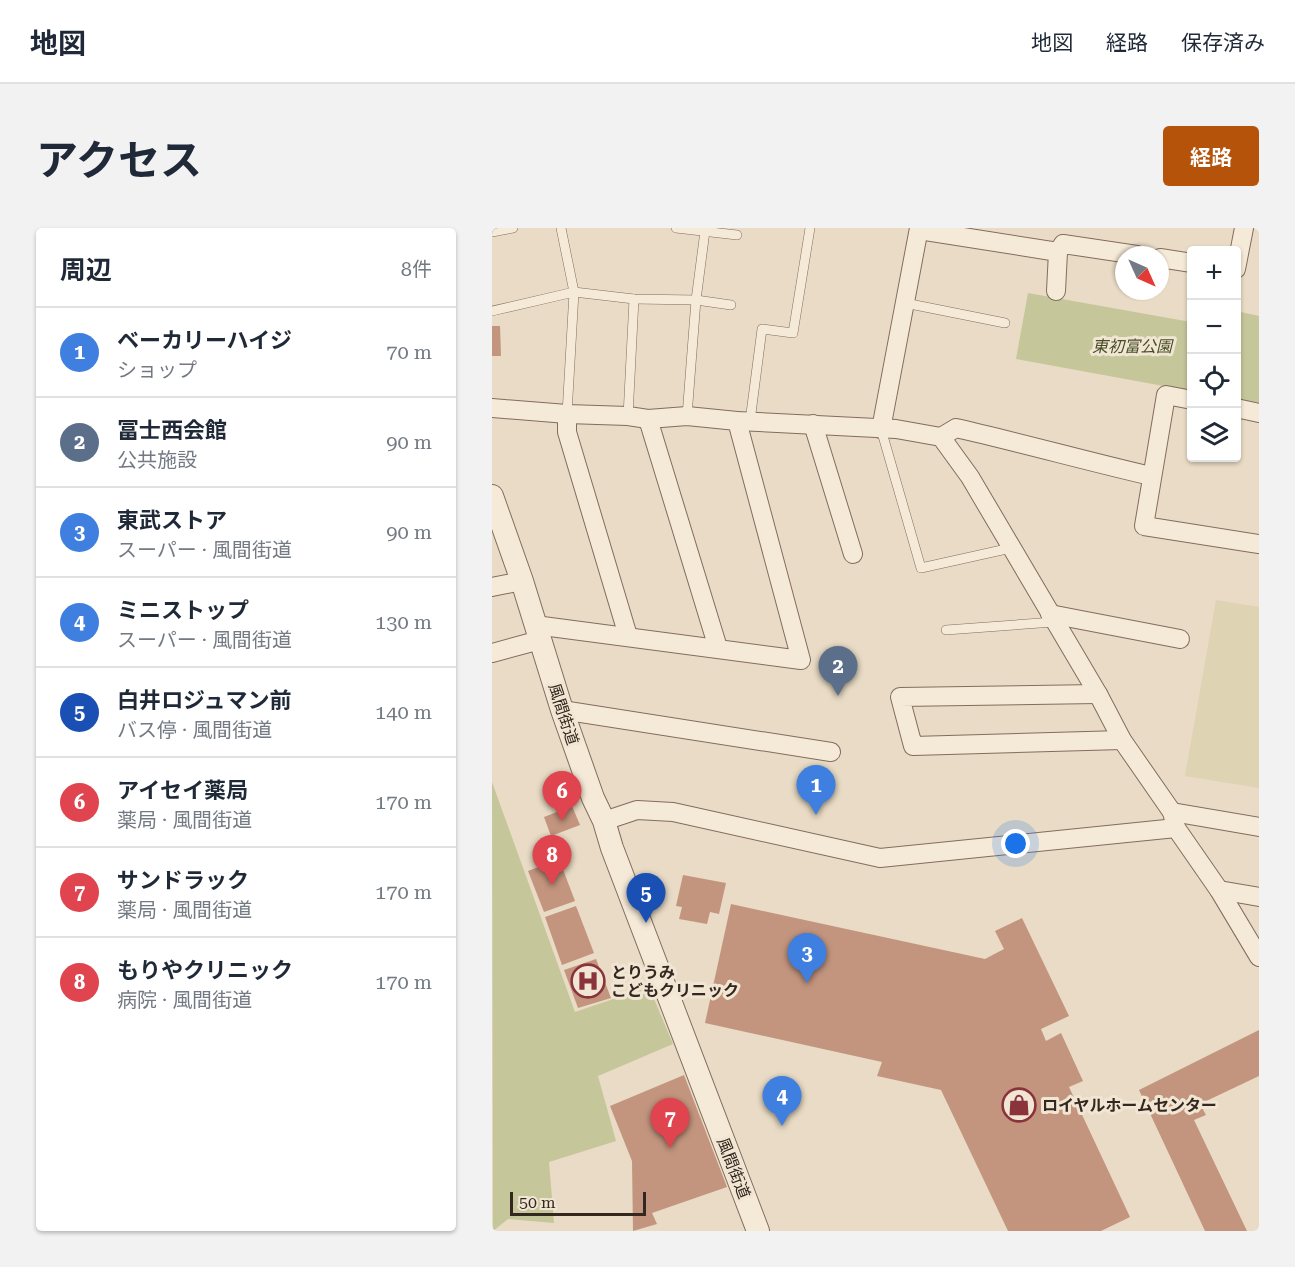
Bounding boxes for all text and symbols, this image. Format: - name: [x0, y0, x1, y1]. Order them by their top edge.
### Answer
- text: 地図: [30, 27, 86, 60]
- text: 地図: [1031, 31, 1073, 55]
- text: 経路: [1106, 31, 1148, 55]
- text: 保存済み: [1181, 31, 1265, 55]
- button: 経路: [1163, 126, 1259, 186]
- text: アクセス: [36, 136, 202, 185]
- north arrow: [1115, 246, 1169, 300]
- map controls: [1187, 246, 1241, 462]
- button: +: [1187, 246, 1241, 300]
- text: 周辺: [60, 255, 112, 285]
- text: 8件: [401, 257, 432, 281]
- button: −: [1187, 300, 1241, 354]
- text: ベーカリーハイジ: [117, 328, 292, 353]
- park label: 東初富公園: [1092, 337, 1174, 356]
- text: 1: [74, 340, 85, 364]
- text: 70 m: [386, 340, 432, 364]
- button: locate: [1187, 354, 1241, 408]
- text: ショップ: [117, 358, 197, 382]
- button: layers: [1187, 408, 1241, 462]
- text: 冨士西会館: [117, 418, 227, 443]
- text: 2: [74, 430, 85, 454]
- text: 90 m: [386, 430, 432, 454]
- text: 公共施設: [117, 448, 197, 472]
- text: 東武ストア: [117, 508, 227, 533]
- text: 3: [74, 520, 85, 544]
- text: 90 m: [386, 520, 432, 544]
- text: スーパー · 風間街道: [117, 538, 292, 562]
- text: ミニストップ: [117, 598, 249, 623]
- text: 4: [74, 610, 85, 634]
- text: 130 m: [375, 610, 432, 634]
- text: スーパー · 風間街道: [117, 628, 292, 652]
- pin: 2: [818, 646, 858, 696]
- street label: 風間街道: [545, 681, 582, 748]
- text: 白井ロジュマン前: [117, 688, 291, 713]
- text: 5: [74, 700, 85, 724]
- text: 140 m: [375, 700, 432, 724]
- text: バス停 · 風間街道: [117, 718, 272, 742]
- pin: 1: [796, 766, 836, 815]
- pin: 6: [542, 772, 582, 821]
- text: アイセイ薬局: [117, 778, 248, 803]
- text: 6: [74, 790, 85, 814]
- text: 170 m: [375, 790, 432, 814]
- text: 薬局 · 風間街道: [117, 808, 252, 832]
- your location: [1001, 829, 1030, 858]
- pin: 8: [532, 836, 572, 885]
- text: サンドラック: [117, 868, 249, 893]
- pin: 5: [626, 874, 666, 923]
- text: 7: [74, 880, 85, 904]
- text: 170 m: [375, 880, 432, 904]
- text: 薬局 · 風間街道: [117, 898, 252, 922]
- pin: 3: [788, 934, 826, 983]
- text: もりやクリニック: [117, 958, 293, 983]
- hospital icon: とりうみ こどもクリニック: [570, 963, 606, 999]
- place label: とりうみ こどもクリニック: [611, 963, 739, 1000]
- text: 8: [74, 970, 85, 994]
- text: 170 m: [375, 970, 432, 994]
- text: 病院 · 風間街道: [117, 988, 252, 1012]
- pin: 4: [762, 1076, 802, 1126]
- shop icon: ロイヤルホームセンター: [1001, 1087, 1037, 1123]
- place label: ロイヤルホームセンター: [1042, 1096, 1217, 1115]
- pin: 7: [650, 1098, 690, 1148]
- street label: 風間街道: [713, 1135, 754, 1201]
- scale bar: [510, 1189, 646, 1216]
- text: 50 m: [519, 1193, 556, 1212]

